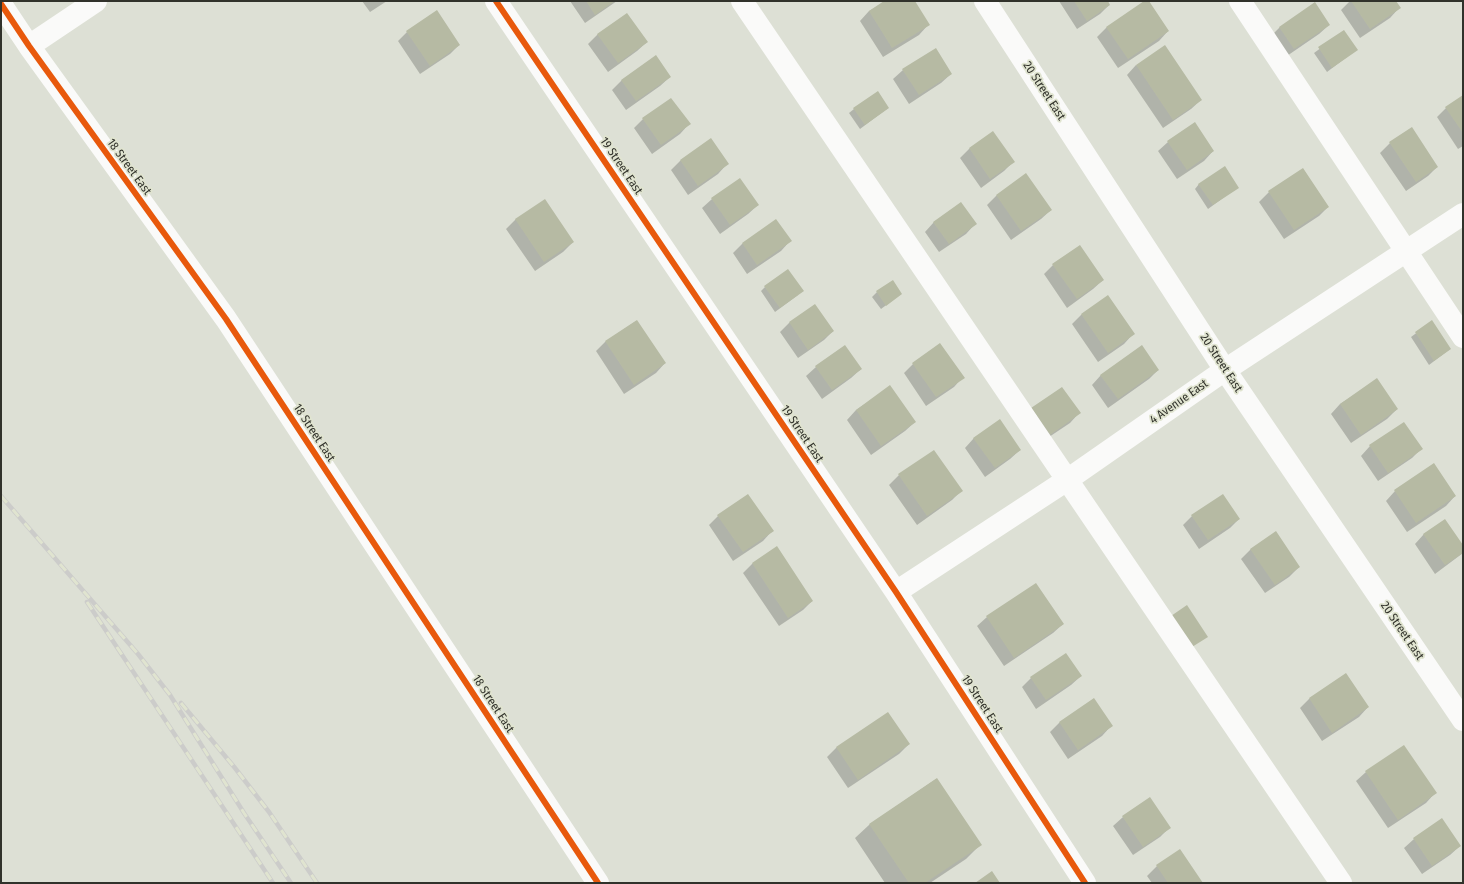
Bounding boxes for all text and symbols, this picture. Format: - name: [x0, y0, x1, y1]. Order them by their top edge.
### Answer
- street label: 20 Street East: [1020, 59, 1068, 123]
- street label: 19 Street East: [597, 135, 645, 197]
- street label: 18 Street East: [104, 136, 154, 198]
- street label: 20 Street East: [1197, 331, 1245, 395]
- street label: 4 Avenue East: [1147, 377, 1211, 427]
- street label: 18 Street East: [290, 401, 338, 465]
- street label: 19 Street East: [778, 403, 826, 465]
- street label: 20 Street East: [1377, 599, 1427, 663]
- street label: 18 Street East: [469, 672, 517, 736]
- street label: 19 Street East: [958, 672, 1006, 736]

